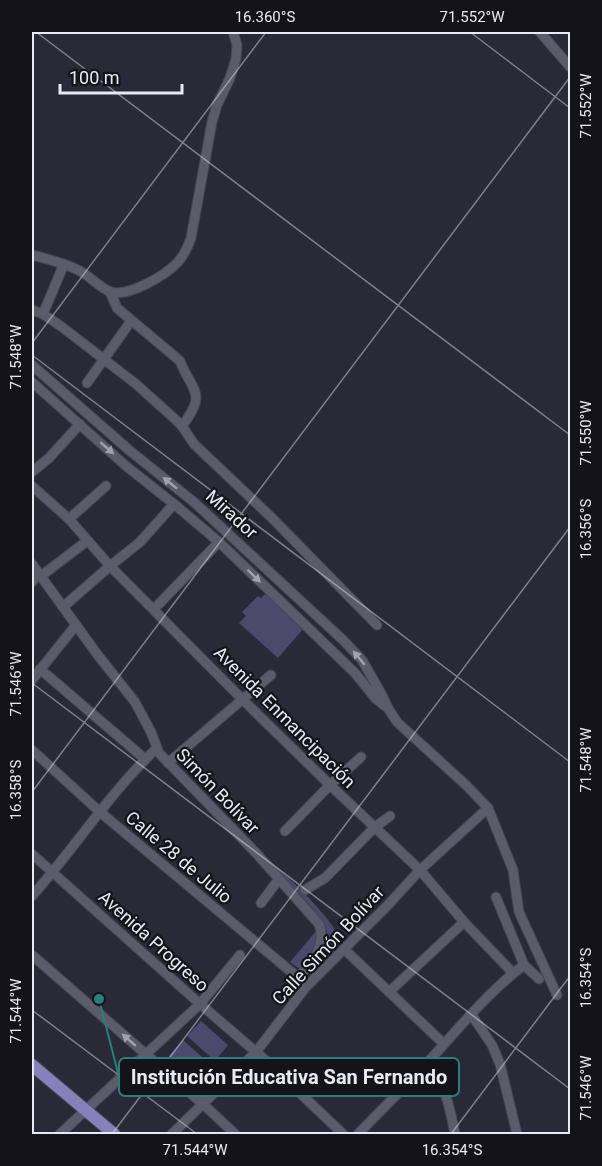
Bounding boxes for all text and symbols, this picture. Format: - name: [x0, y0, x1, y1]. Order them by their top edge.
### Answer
- text: 16.360°S: [235, 8, 295, 26]
- text: 71.552°W: [439, 8, 505, 26]
- scale bar: [60, 57, 182, 95]
- text: 100 m: [69, 67, 120, 88]
- text: 71.552°W: [577, 73, 595, 139]
- text: 71.548°W: [7, 324, 25, 390]
- text: 71.550°W: [577, 400, 595, 466]
- one-way arrow: [99, 441, 114, 454]
- one-way arrow: [162, 476, 178, 489]
- street label: Mirador: [202, 485, 262, 543]
- text: 16.356°S: [577, 499, 595, 559]
- one-way arrow: [247, 568, 261, 582]
- street label: Avenida Enmancipación: [210, 642, 360, 792]
- text: 71.546°W: [7, 651, 25, 717]
- one-way arrow: [353, 651, 366, 666]
- text: 71.548°W: [577, 727, 595, 793]
- street label: Simón Bolívar: [172, 744, 264, 838]
- text: 16.358°S: [7, 760, 25, 820]
- street label: Calle 28 de Julio: [122, 807, 236, 907]
- street label: Calle Simón Bolívar: [268, 881, 388, 1009]
- street label: Avenida Progreso: [95, 886, 213, 996]
- text: 16.354°S: [577, 948, 595, 1008]
- text: 71.544°W: [7, 978, 25, 1044]
- one-way arrow: [122, 1034, 137, 1047]
- text: 71.546°W: [577, 1055, 595, 1121]
- callout: Institución Educativa San Fernando: [119, 1058, 459, 1096]
- text: Institución Educativa San Fernando: [131, 1065, 447, 1089]
- text: 71.544°W: [162, 1141, 228, 1159]
- text: 16.354°S: [422, 1141, 482, 1159]

